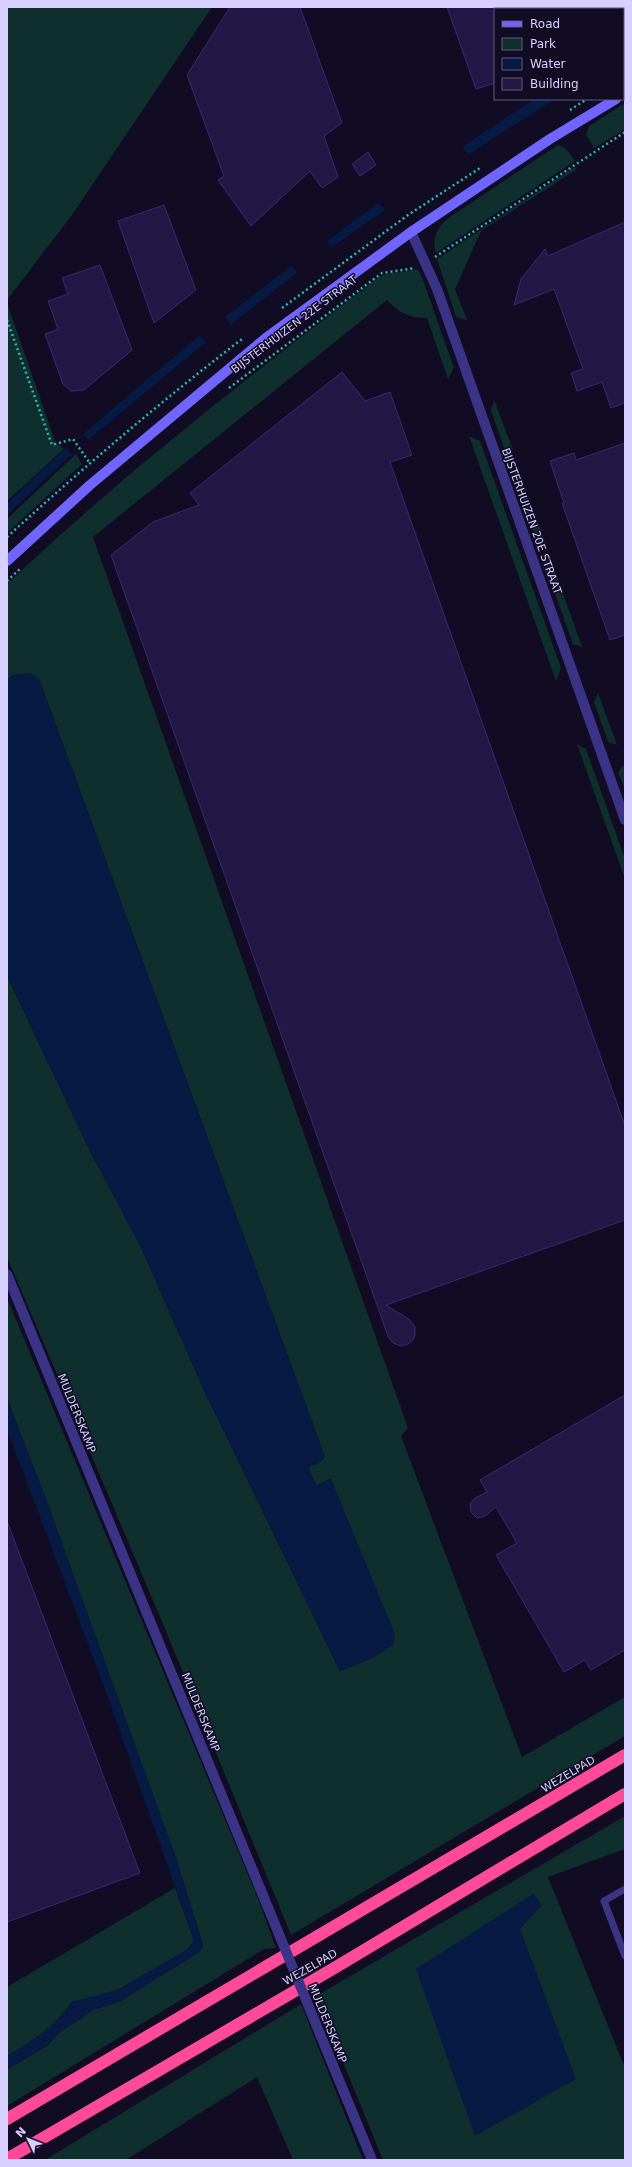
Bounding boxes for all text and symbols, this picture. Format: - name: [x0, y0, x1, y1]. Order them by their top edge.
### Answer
- legend: [494, 8, 624, 100]
- text: Road: [530, 17, 560, 31]
- text: Park: [530, 37, 556, 51]
- text: Water: [530, 57, 566, 71]
- text: Building: [530, 77, 579, 91]
- street label: BIJSTERHUIZEN 22E STRAAT: [229, 272, 360, 376]
- street label: BIJSTERHUIZEN 20E STRAAT: [499, 446, 564, 596]
- street label: MULDERSKAMP: [55, 1372, 99, 1455]
- street label: MULDERSKAMP: [179, 1671, 223, 1754]
- street label: WEZELPAD: [539, 1753, 597, 1796]
- street label: WEZELPAD: [281, 1947, 340, 1988]
- street label: MULDERSKAMP: [306, 1982, 350, 2065]
- north arrow: [8, 2119, 48, 2159]
- text: N: [13, 2125, 29, 2140]

